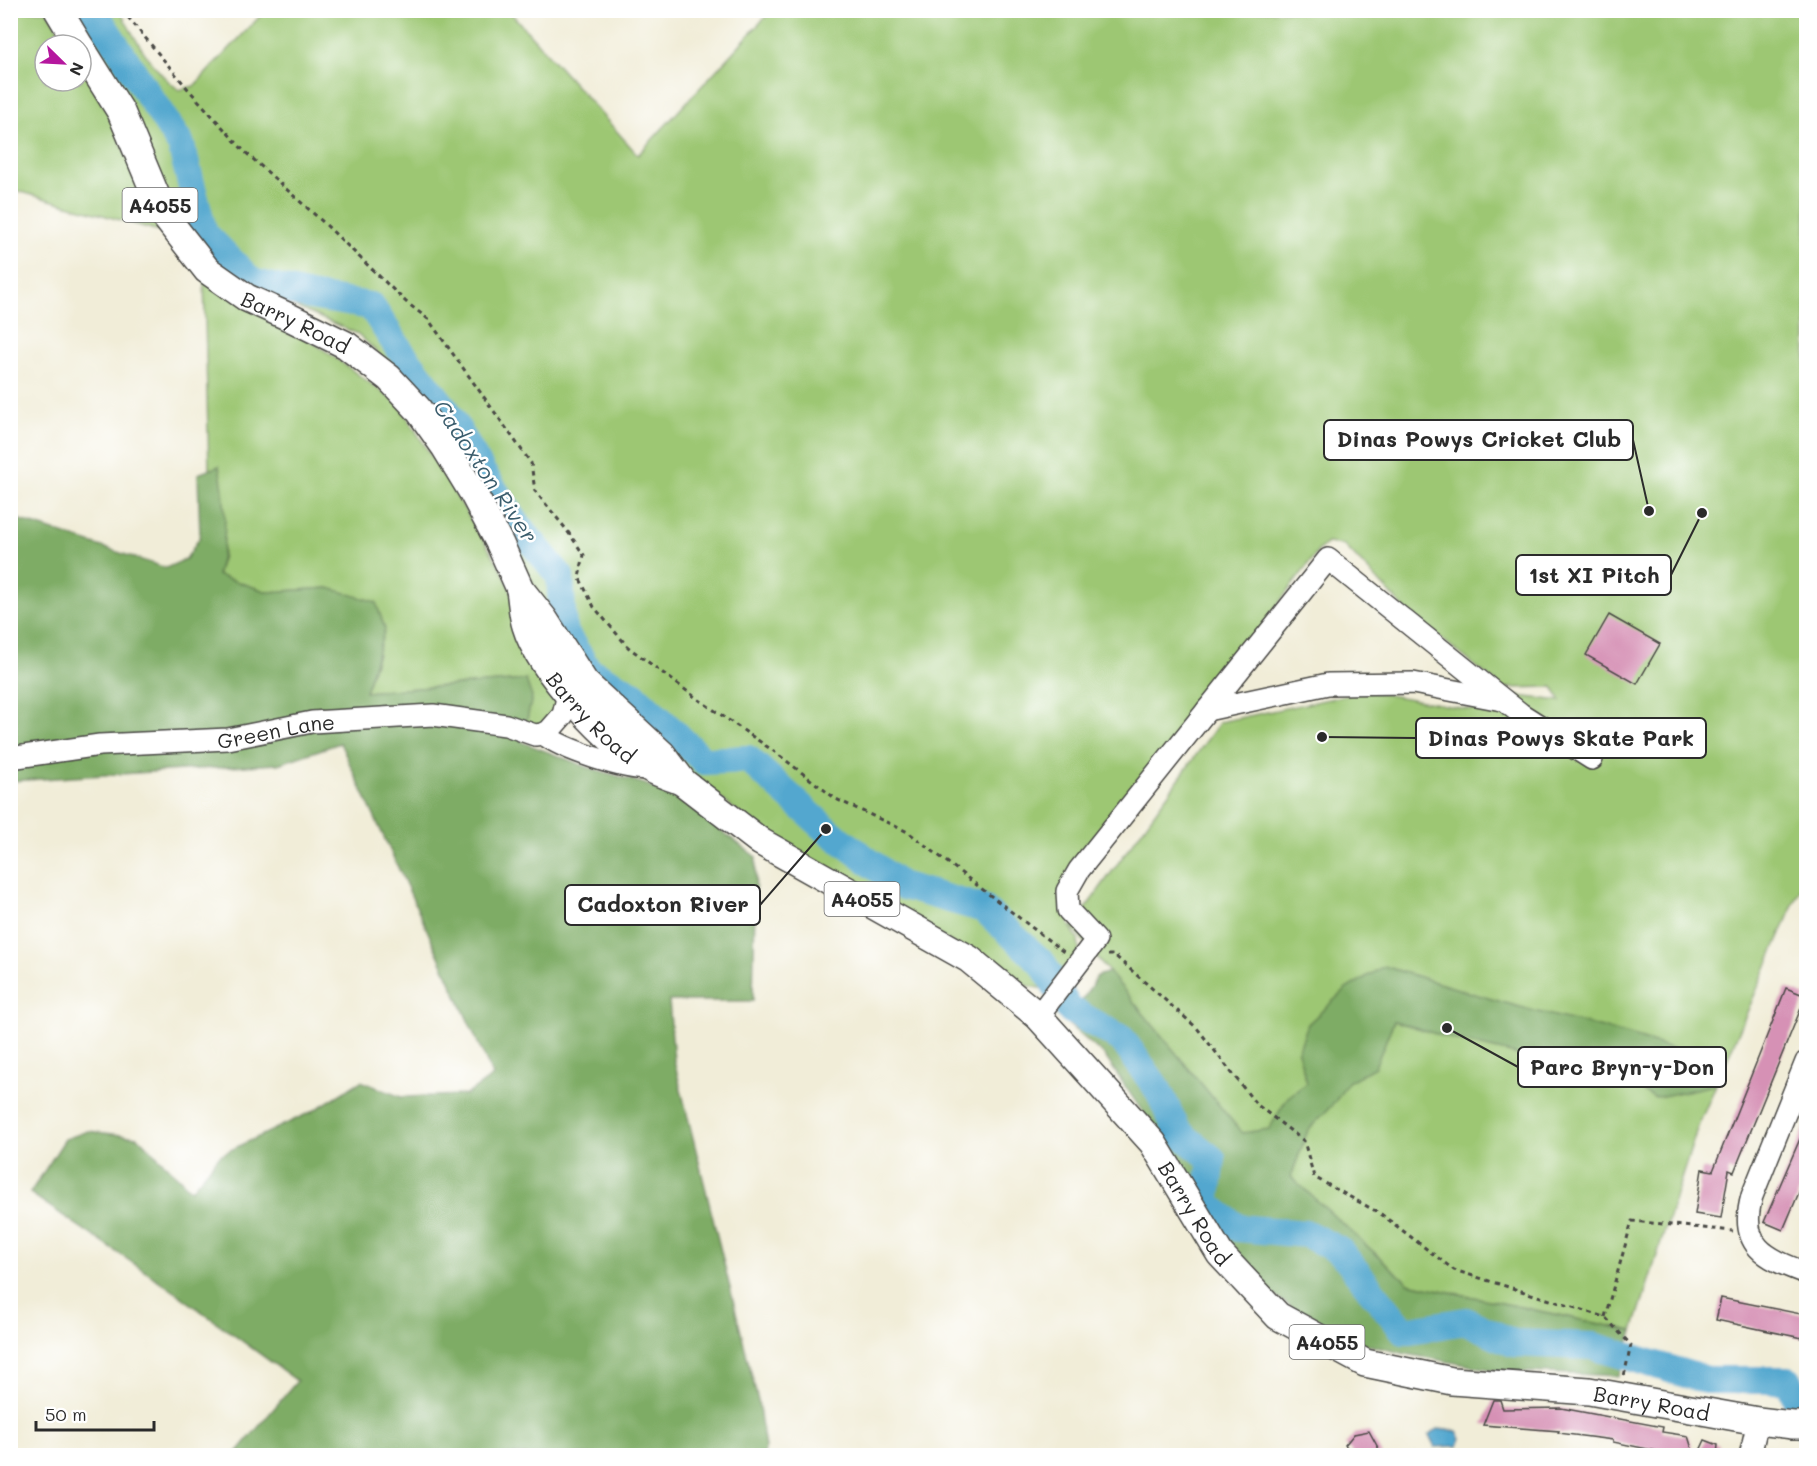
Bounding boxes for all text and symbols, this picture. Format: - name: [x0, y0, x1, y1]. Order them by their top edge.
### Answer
- north arrow: [33, 33, 93, 93]
- text: N: [65, 59, 89, 79]
- road number: A4055: [122, 188, 198, 222]
- street label: Barry Road: [237, 284, 355, 359]
- water label: Cadoxton River: [427, 394, 545, 548]
- callout: Dinas Powys Cricket Club: [1324, 420, 1633, 460]
- text: Dinas Powys Cricket Club: [1337, 424, 1621, 453]
- callout: 1st XI Pitch: [1516, 555, 1671, 595]
- text: 1st XI Pitch: [1529, 560, 1659, 589]
- street label: Barry Road: [541, 666, 642, 769]
- street label: Green Lane: [217, 707, 336, 753]
- callout: Dinas Powys Skate Park: [1416, 718, 1706, 758]
- text: Dinas Powys Skate Park: [1428, 723, 1694, 752]
- road number: A4055: [824, 882, 900, 916]
- callout: Cadoxton River: [565, 885, 760, 925]
- text: Cadoxton River: [577, 889, 749, 918]
- callout: Parc Bryn-y-Don: [1518, 1047, 1726, 1087]
- text: Parc Bryn-y-Don: [1530, 1052, 1714, 1081]
- street label: Barry Road: [1153, 1156, 1237, 1271]
- road number: A4055: [1290, 1325, 1364, 1359]
- street label: Barry Road: [1592, 1379, 1712, 1426]
- scale bar: [36, 1394, 154, 1432]
- text: 50 m: [45, 1402, 87, 1426]

